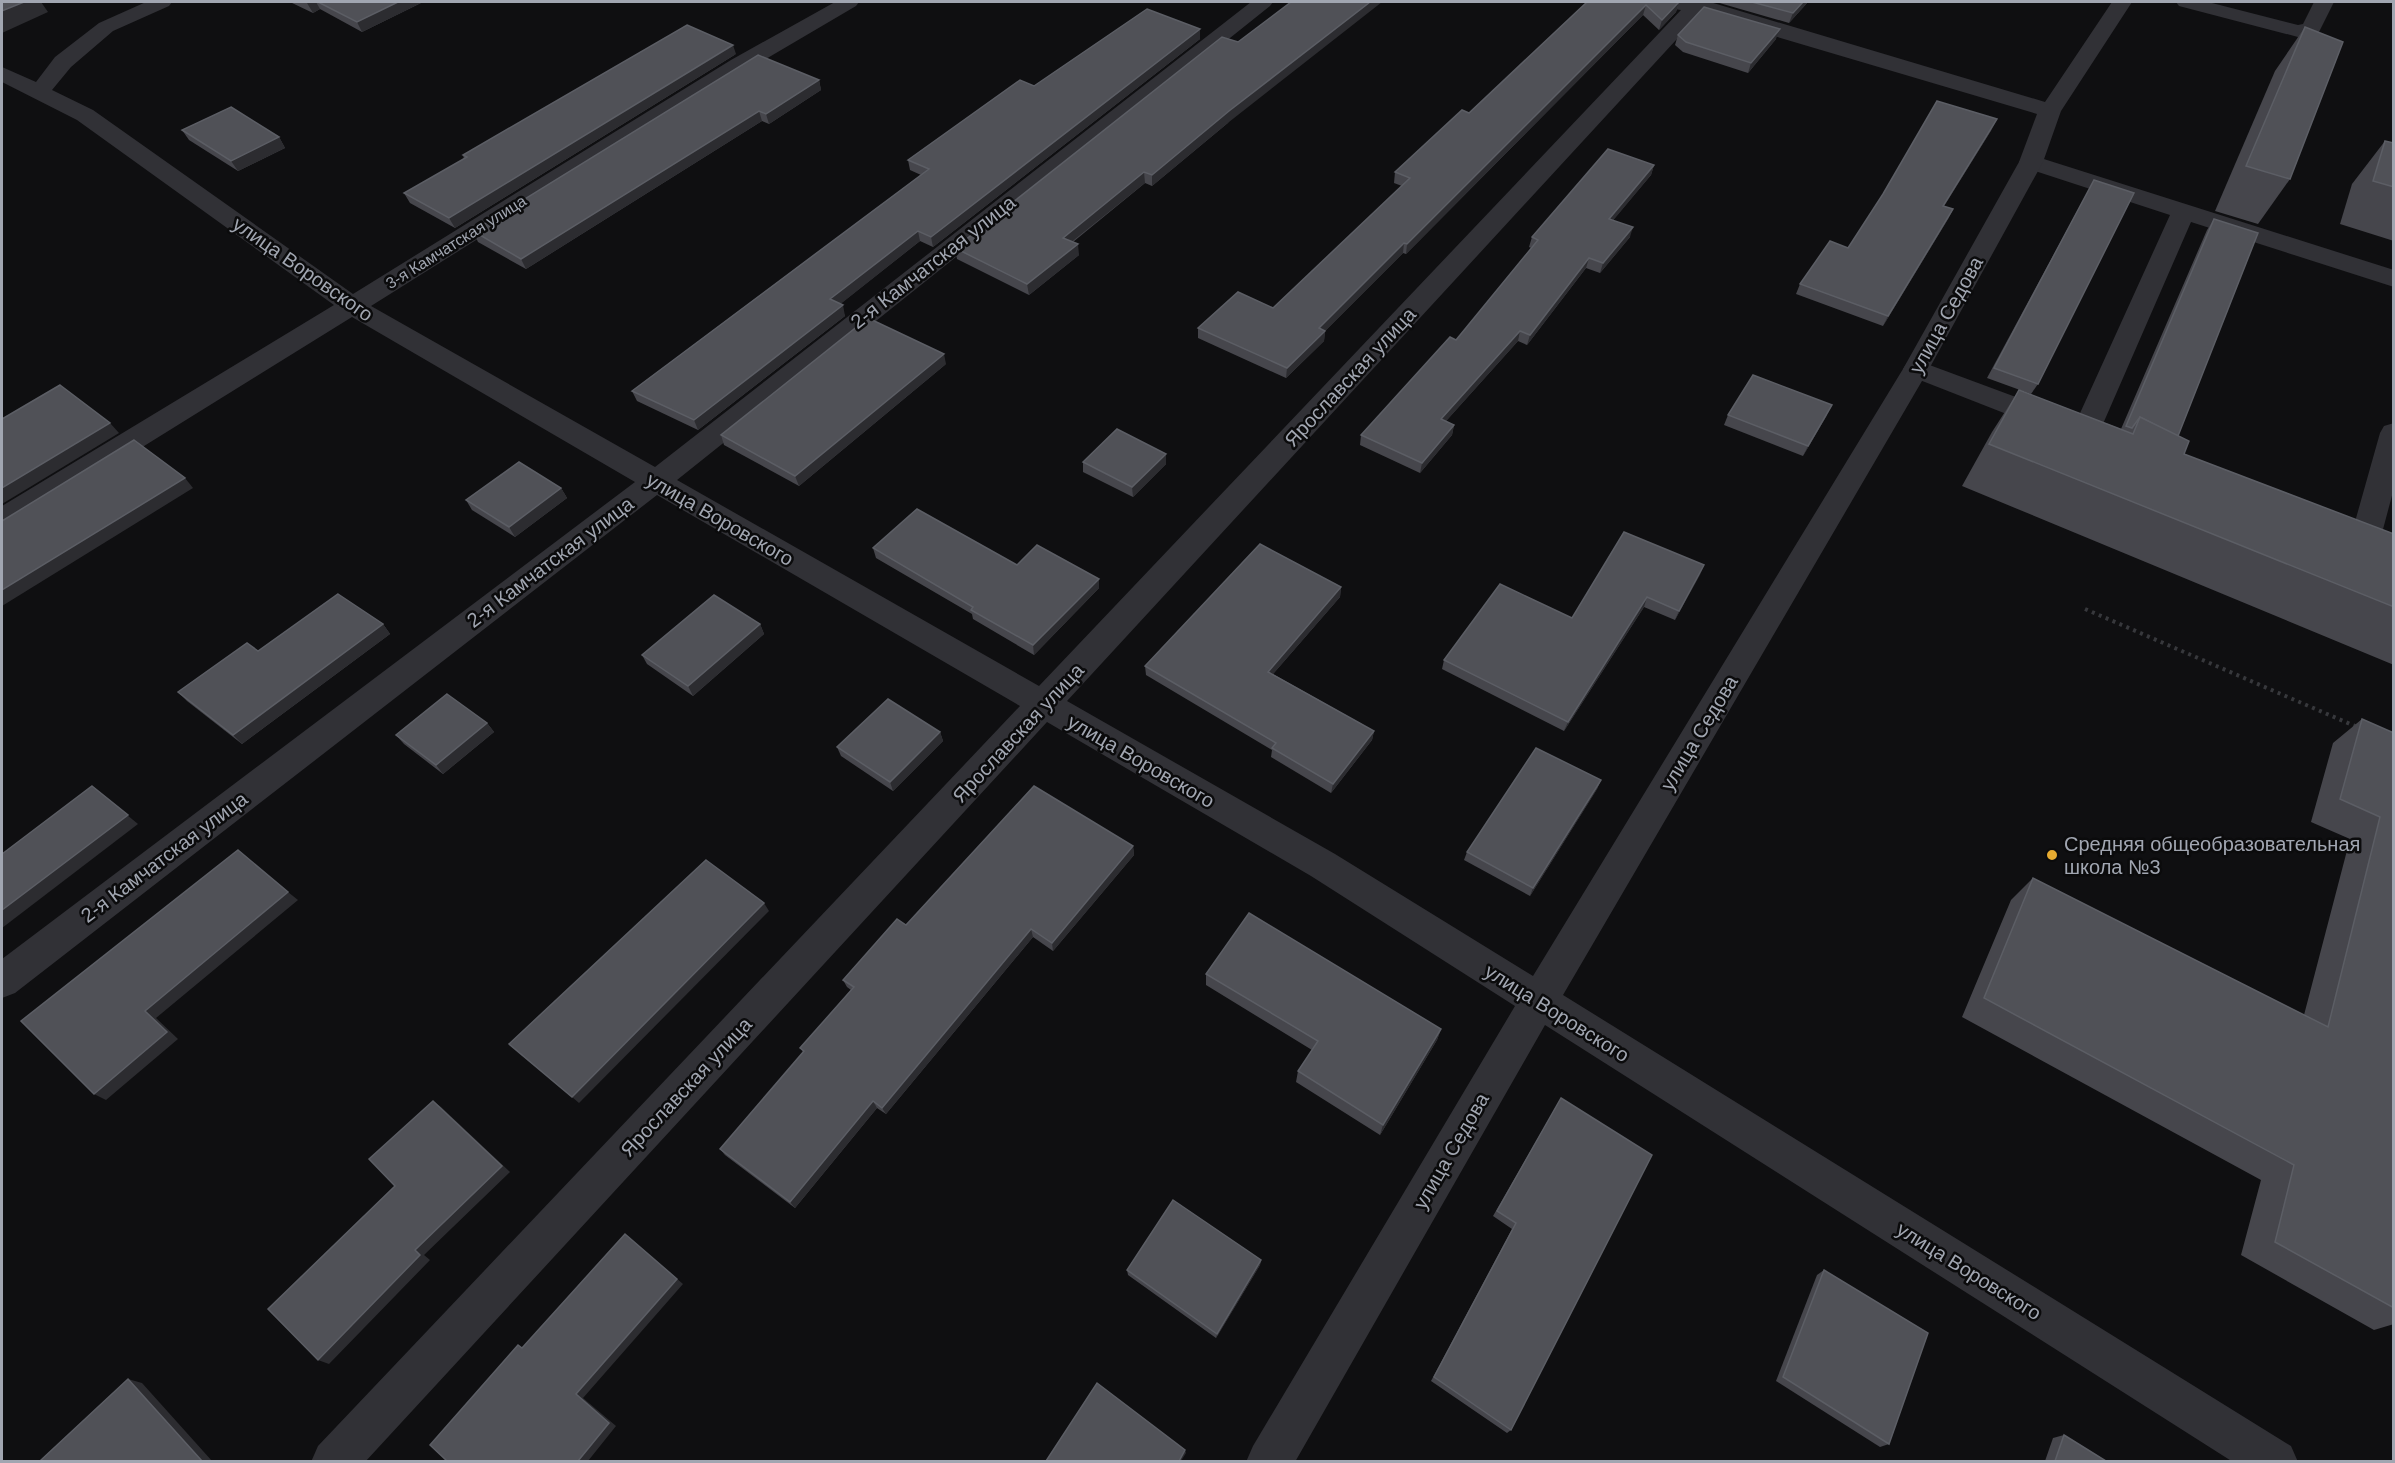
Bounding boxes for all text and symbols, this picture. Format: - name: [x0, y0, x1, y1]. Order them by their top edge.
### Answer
- street label: 2-я Камчатская улица: [846, 190, 1020, 333]
- street label: 3-я Камчатская улица: [383, 192, 529, 292]
- street label: улица Воровского: [229, 212, 377, 326]
- street label: улица Седова: [1905, 252, 1988, 377]
- street label: Ярославская улица: [1280, 302, 1421, 451]
- street label: улица Воровского: [643, 468, 797, 570]
- street label: 2-я Камчатская улица: [463, 492, 638, 632]
- street label: Ярославская улица: [948, 658, 1089, 807]
- street label: улица Седова: [1656, 671, 1742, 794]
- street label: улица Воровского: [1064, 710, 1218, 812]
- street label: 2-я Камчатская улица: [77, 787, 252, 927]
- place label: Средняя общеобразовательная школа №3: [2064, 833, 2360, 878]
- marker: Средняя общеобразовательная школа №3: [2045, 848, 2059, 862]
- street label: улица Воровского: [1481, 960, 1633, 1066]
- street label: Ярославская улица: [616, 1012, 757, 1161]
- street label: улица Седова: [1409, 1088, 1493, 1213]
- street label: улица Воровского: [1893, 1218, 2045, 1324]

